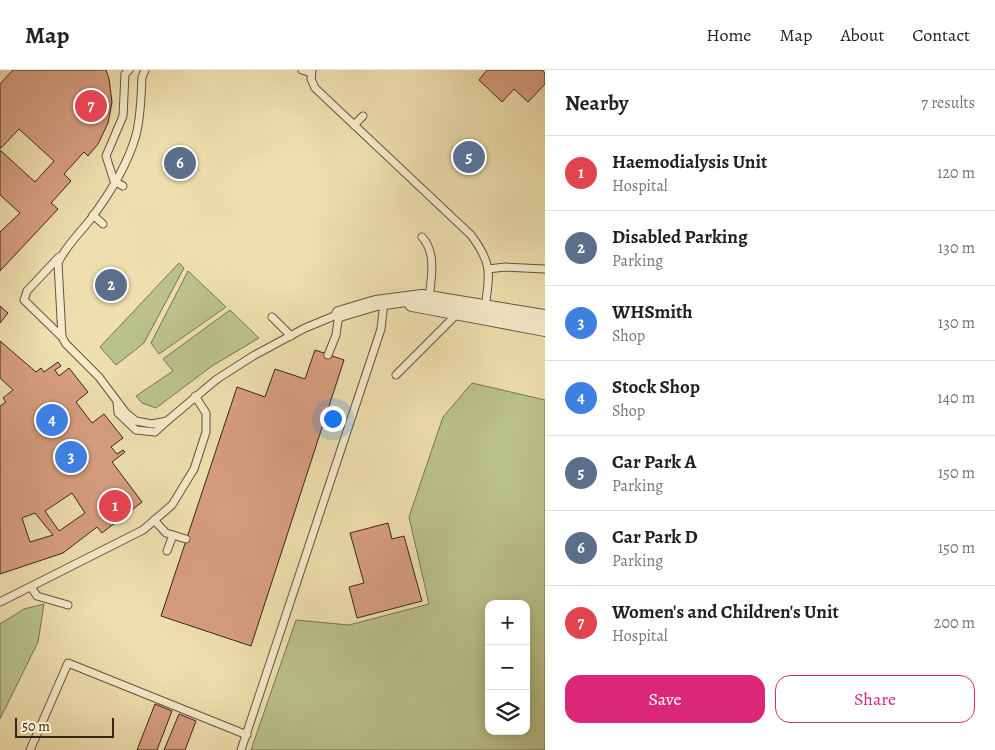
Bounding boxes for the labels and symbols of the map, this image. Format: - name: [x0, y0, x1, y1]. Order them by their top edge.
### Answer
- pin: 7: [75, 87, 107, 125]
- pin: 5: [453, 138, 485, 176]
- pin: 6: [164, 144, 196, 182]
- pin: 2: [95, 266, 127, 304]
- pin: 4: [36, 401, 68, 439]
- your location: [320, 406, 346, 432]
- pin: 3: [55, 438, 87, 476]
- pin: 1: [99, 487, 131, 525]
- scale bar: [15, 715, 114, 738]

